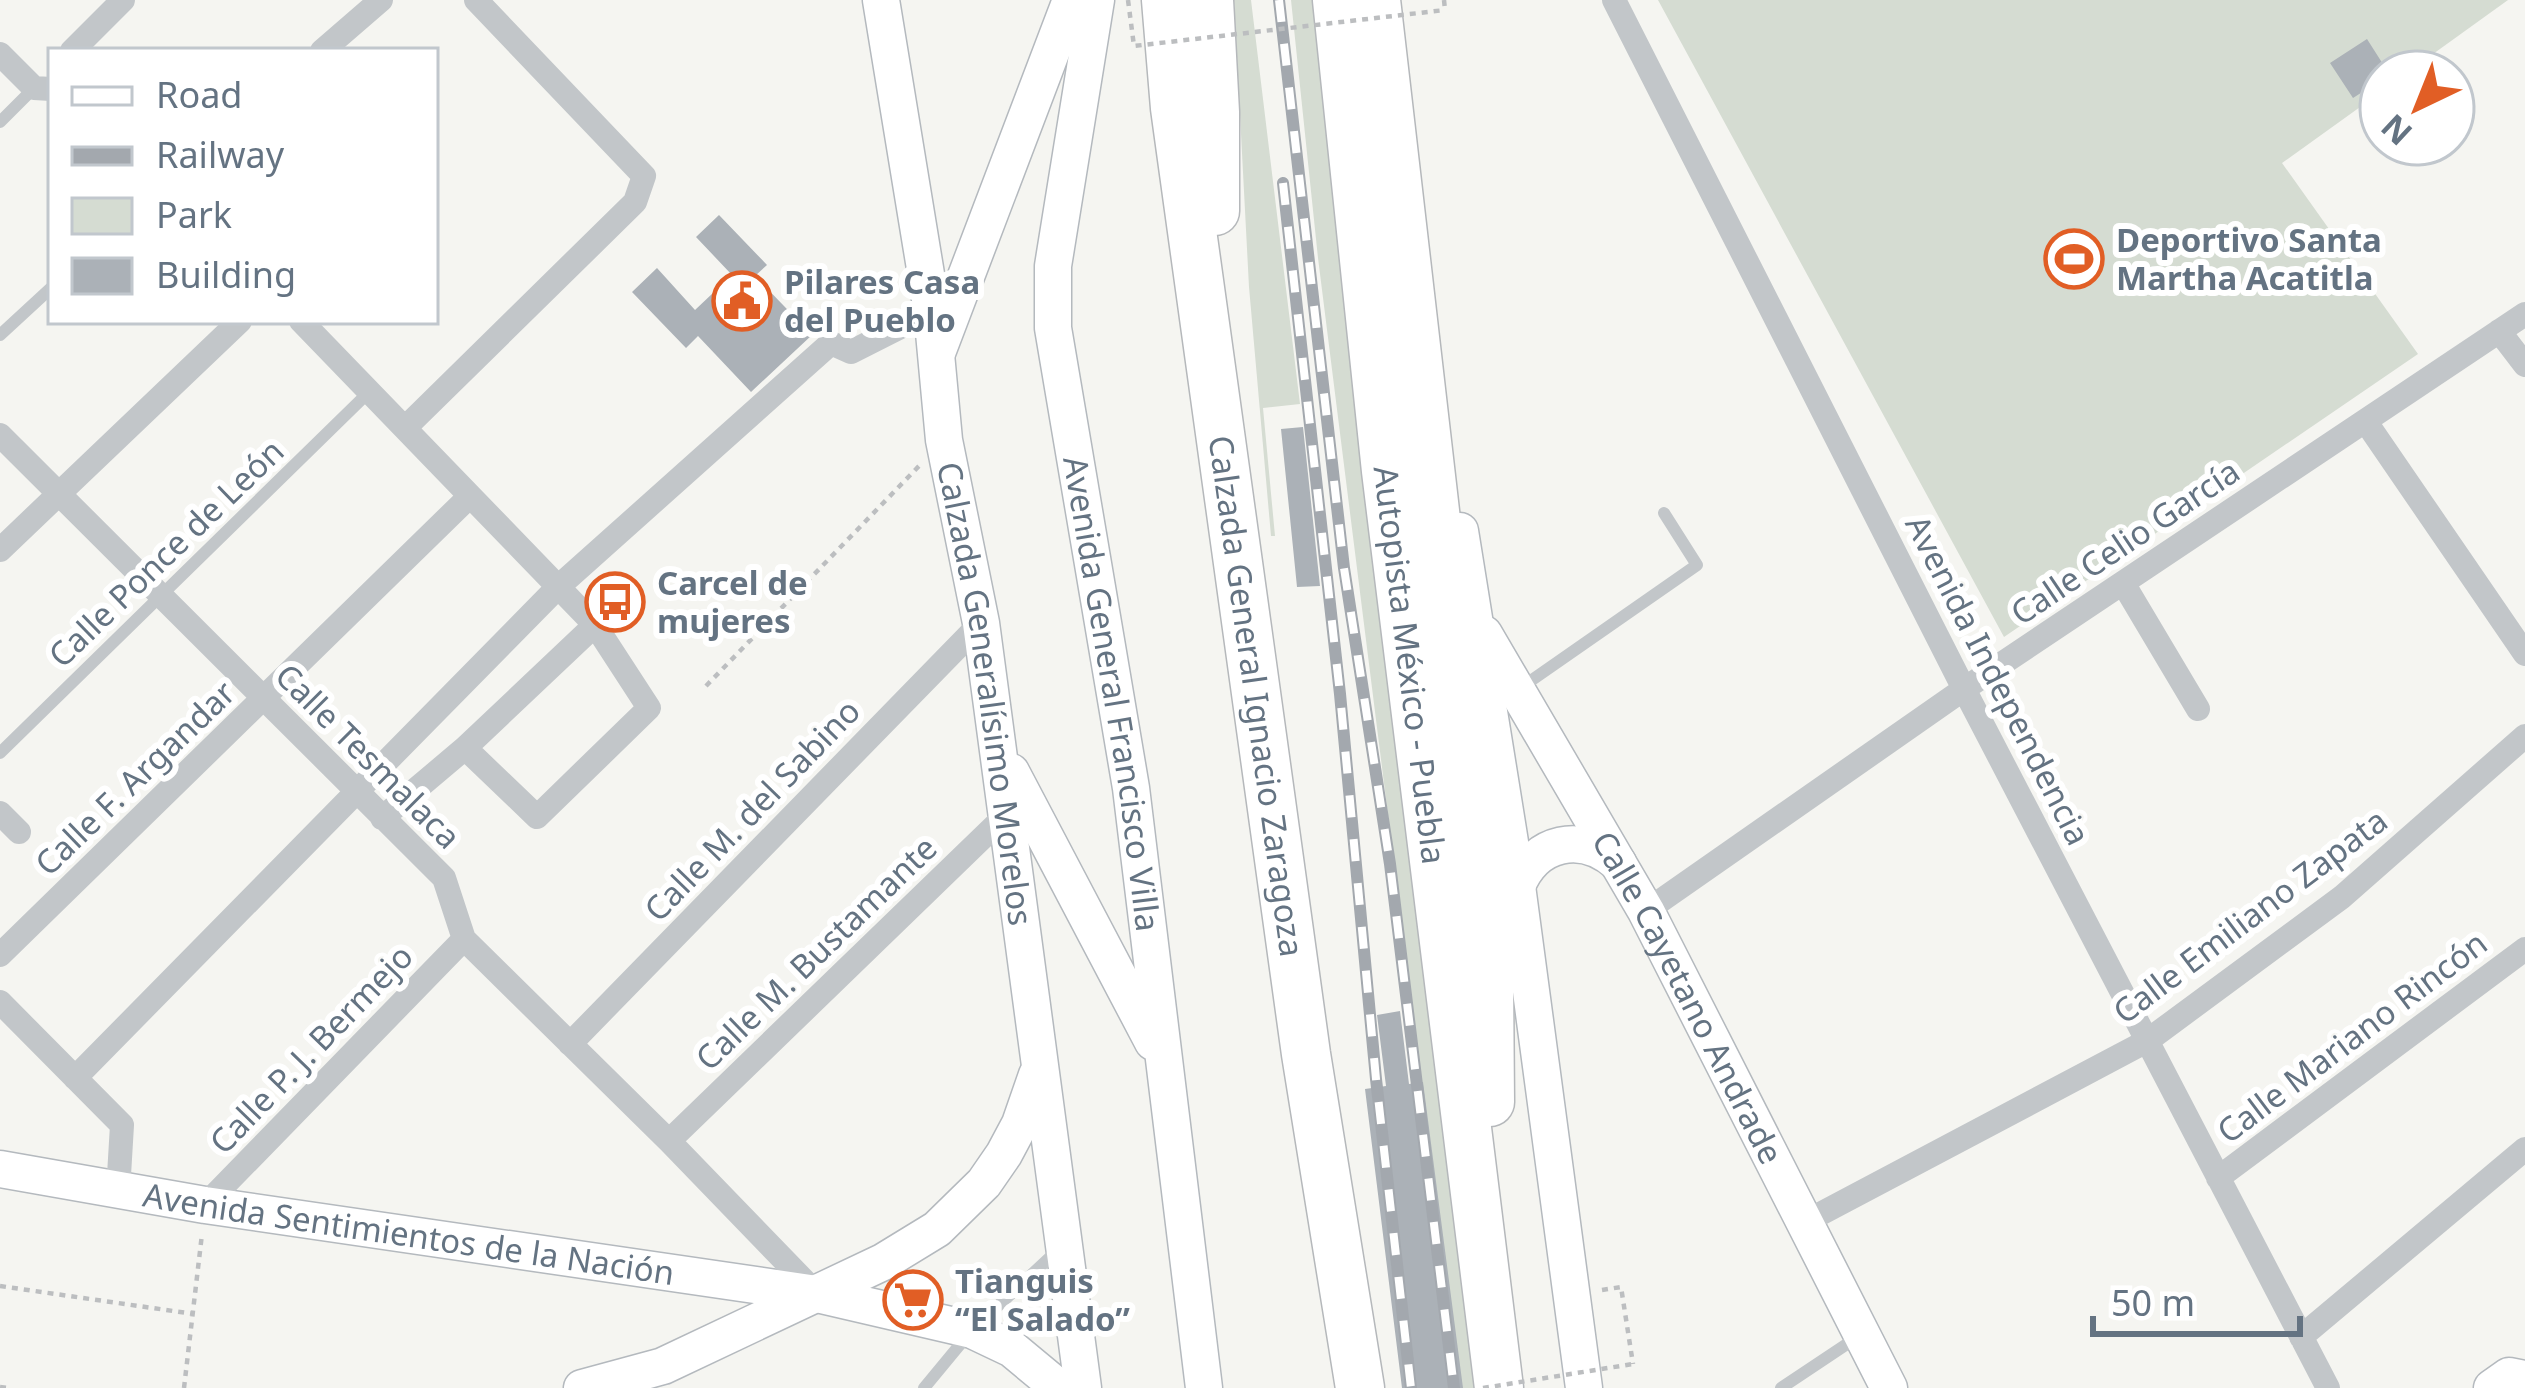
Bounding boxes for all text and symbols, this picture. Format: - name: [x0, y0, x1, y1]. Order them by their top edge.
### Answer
- legend: [48, 48, 438, 324]
- north arrow: [2357, 48, 2477, 168]
- text: Road: [156, 70, 243, 119]
- text: N: [2371, 105, 2421, 156]
- text: Railway: [156, 130, 285, 179]
- text: Park: [156, 190, 232, 239]
- place label: Deportivo Santa Martha Acatitla: [2116, 217, 2382, 300]
- sports icon: Deportivo Santa Martha Acatitla: [2043, 228, 2105, 290]
- text: Building: [156, 250, 296, 299]
- place label: Pilares Casa del Pueblo: [784, 259, 980, 342]
- public building icon: Pilares Casa del Pueblo: [711, 270, 773, 332]
- street label: Calle Ponce de León: [38, 429, 293, 677]
- street label: Calzada General Ignacio Zaragoza: [1199, 432, 1315, 959]
- street label: Calle Celio García: [2001, 448, 2248, 635]
- street label: Avenida General Francisco Villa: [1053, 453, 1171, 934]
- street label: Calzada Generalísimo Morelos: [927, 458, 1044, 928]
- street label: Autopista México - Puebla: [1364, 463, 1457, 867]
- street label: Avenida Independencia: [1896, 507, 2101, 852]
- place label: Carcel de mujeres: [657, 560, 808, 643]
- bus stop icon: Carcel de mujeres: [584, 571, 646, 633]
- street label: Calle Tesmalaca: [266, 653, 471, 858]
- street label: Calle F. Argandar: [25, 670, 245, 885]
- street label: Calle M. del Sabino: [634, 689, 870, 931]
- street label: Calle Emiliano Zapata: [2103, 798, 2396, 1034]
- street label: Calle Cayetano Andrade: [1582, 823, 1794, 1172]
- street label: Calle M. Bustamante: [685, 826, 946, 1080]
- street label: Calle Mariano Rincón: [2207, 920, 2496, 1153]
- street label: Calle P. J. Bermejo: [199, 934, 422, 1163]
- street label: Avenida Sentimientos de la Nación: [140, 1172, 678, 1295]
- place label: Tianguis “El Salado”: [955, 1258, 1130, 1341]
- scale bar: [2093, 1262, 2300, 1336]
- supermarket icon: Tianguis “El Salado”: [882, 1269, 944, 1331]
- text: 50 m: [2111, 1278, 2195, 1327]

